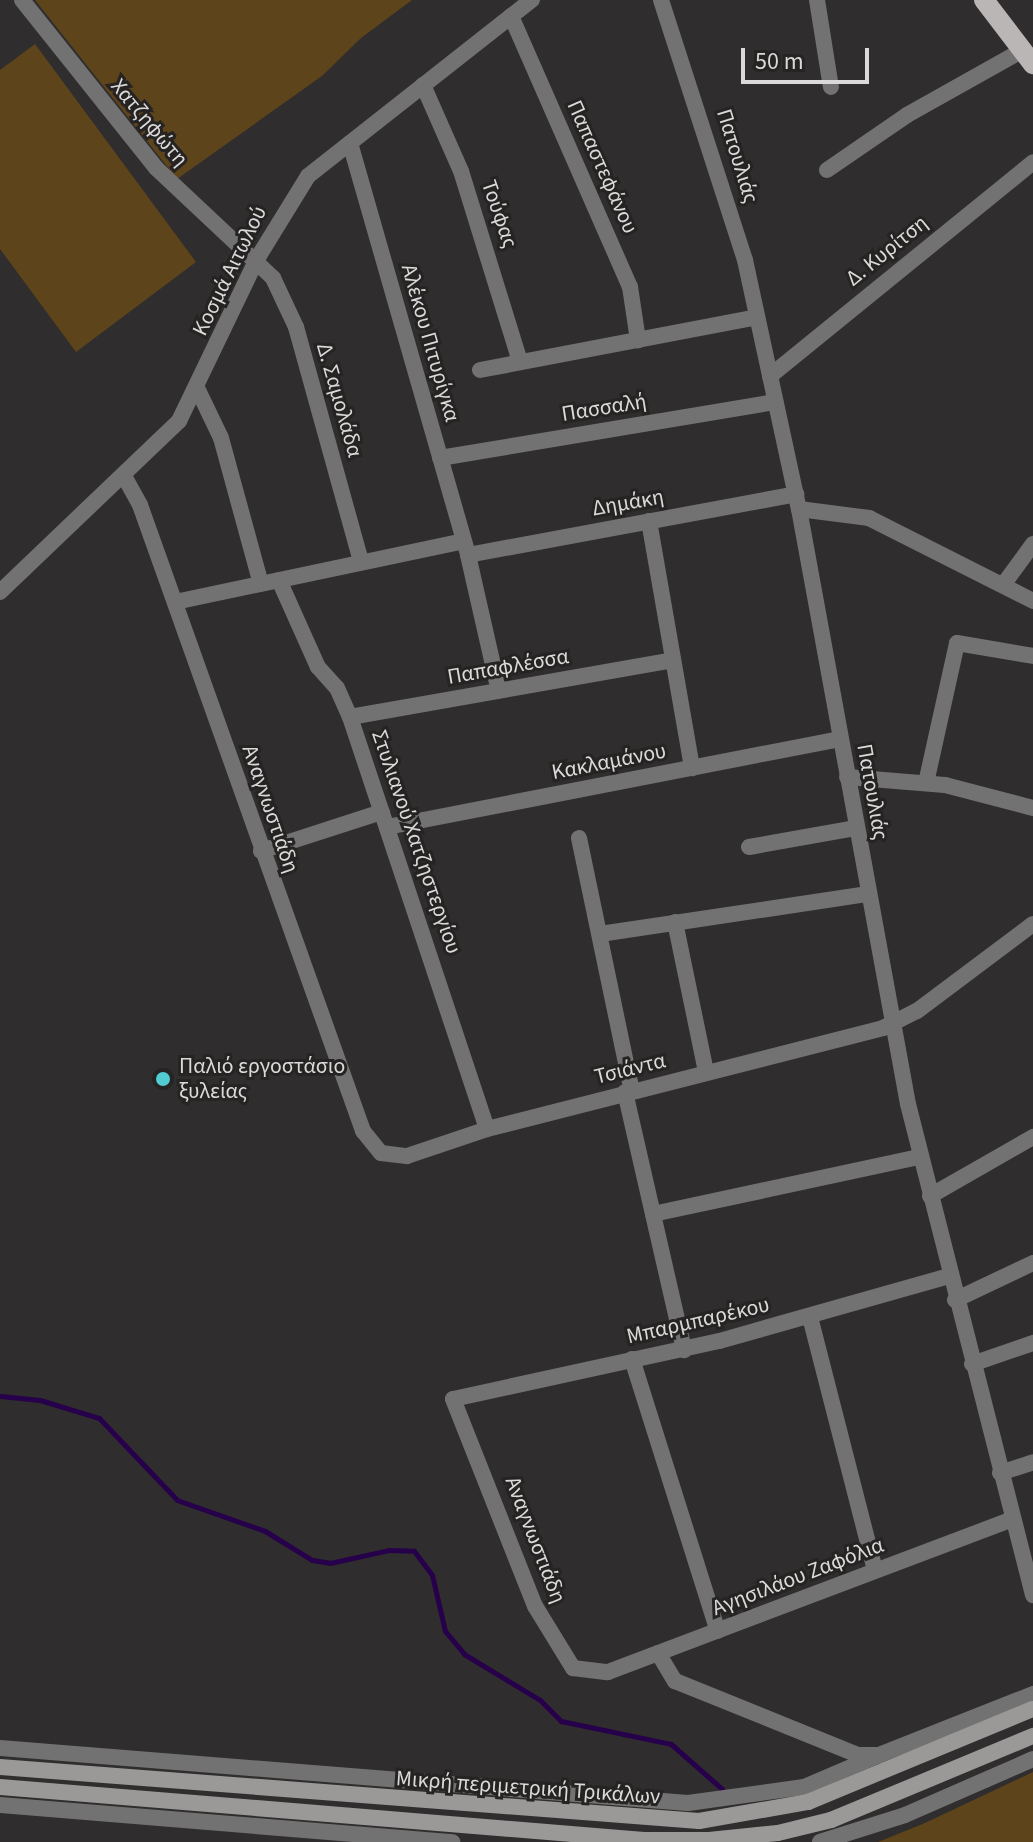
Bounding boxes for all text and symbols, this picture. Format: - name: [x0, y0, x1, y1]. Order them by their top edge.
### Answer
- scale bar: [745, 32, 873, 82]
- text: 50 m: [755, 44, 804, 79]
- street label: Χατζηφώτη: [105, 74, 193, 172]
- street label: Παπαστεφάνου: [561, 96, 643, 238]
- street label: Πατουλιάς: [710, 106, 764, 206]
- street label: Τούφας: [475, 177, 523, 251]
- street label: Κοσμά Αιτωλού: [187, 202, 273, 340]
- street label: Δ. Κυρίτση: [841, 210, 933, 292]
- street label: Αλέκου Πιτυρίγκα: [395, 261, 465, 425]
- street label: Δ. Σαμολάδα: [310, 340, 368, 460]
- street label: Πασσαλή: [560, 388, 648, 428]
- street label: Δημάκη: [590, 484, 666, 522]
- street label: Παπαφλέσσα: [445, 643, 571, 691]
- street label: Στυλιανού Χατζηστεργίου: [365, 727, 467, 957]
- street label: Κακλαμάνου: [550, 738, 668, 786]
- street label: Αναγνωστιάδη: [236, 742, 304, 876]
- street label: Πατουλιάς: [851, 742, 893, 842]
- street label: Τσιάντα: [592, 1047, 668, 1091]
- place label: Παλιό εργοστάσιο ξυλείας: [179, 1053, 345, 1104]
- marker: Παλιό εργοστάσιο ξυλείας: [154, 1070, 172, 1088]
- street label: Μπαρμπαρέκου: [624, 1292, 772, 1350]
- street label: Αναγνωστιάδη: [499, 1473, 571, 1607]
- street label: Αγησιλάου Ζαφόλια: [709, 1532, 887, 1622]
- street label: Μικρή περιμετρική Τρικάλων: [395, 1766, 661, 1810]

